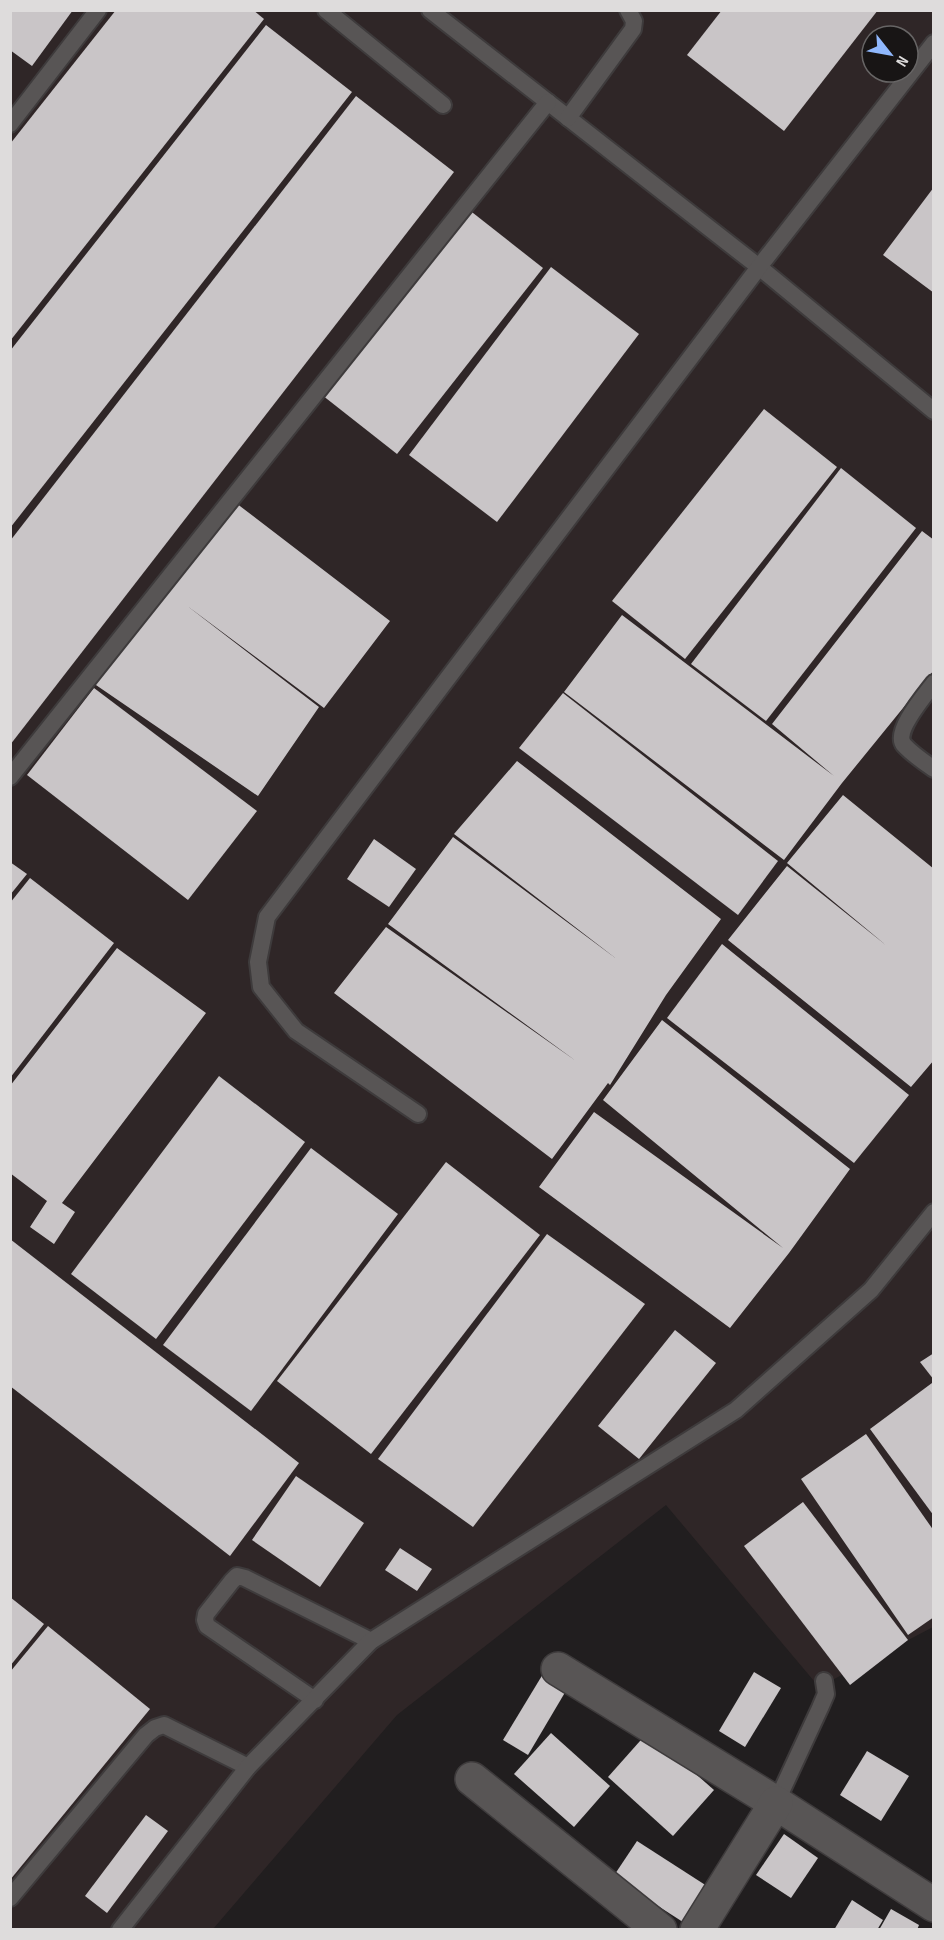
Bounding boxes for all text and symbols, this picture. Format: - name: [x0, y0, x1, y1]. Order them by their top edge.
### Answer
- north arrow: [860, 24, 920, 84]
- text: N: [891, 52, 912, 70]

